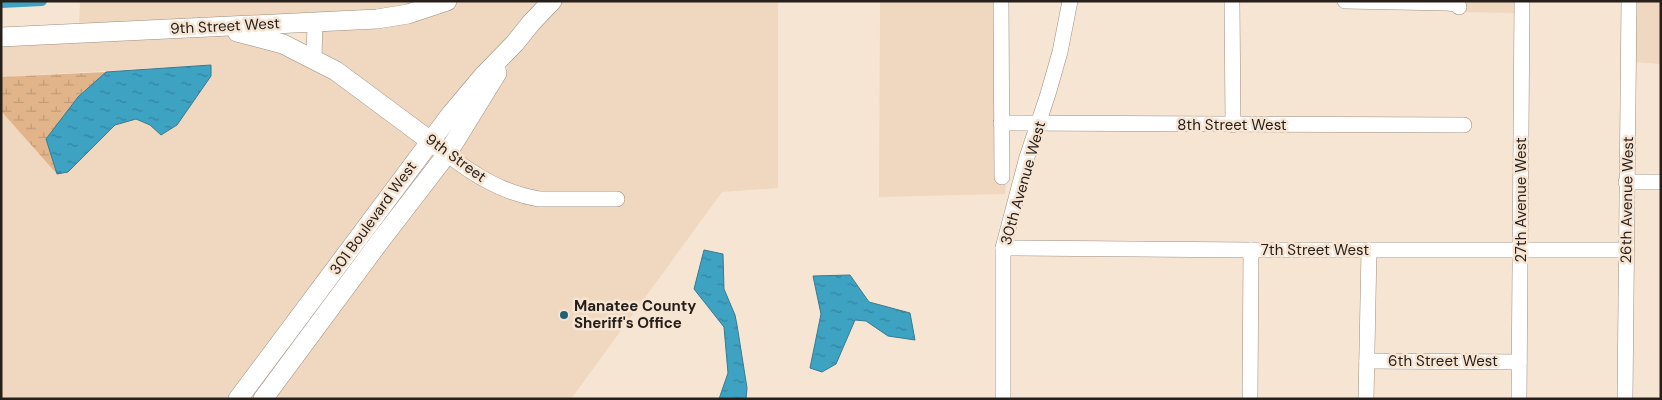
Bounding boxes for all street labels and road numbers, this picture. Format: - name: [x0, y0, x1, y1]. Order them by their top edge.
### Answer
- street label: 9th Street West: [170, 13, 280, 39]
- street label: 8th Street West: [1177, 115, 1287, 135]
- street label: 30th Avenue West: [996, 119, 1050, 247]
- street label: 9th Street: [422, 129, 490, 187]
- street label: 26th Avenue West: [1616, 136, 1638, 264]
- street label: 27th Avenue West: [1511, 137, 1531, 263]
- street label: 301 Boulevard West: [325, 157, 421, 279]
- street label: 7th Street West: [1261, 240, 1369, 260]
- street label: 6th Street West: [1388, 351, 1498, 371]

